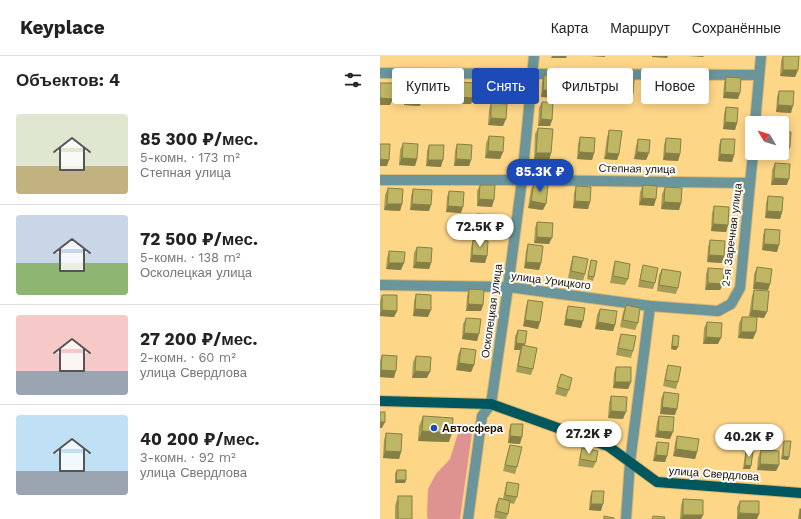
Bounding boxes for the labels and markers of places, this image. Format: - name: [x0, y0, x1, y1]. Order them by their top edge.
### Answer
- pin: 85.3K ₽: [503, 159, 577, 193]
- pin: 72.5K ₽: [443, 214, 517, 248]
- pin: 27.2K ₽: [552, 421, 626, 455]
- place label: Автосфера: [442, 422, 504, 435]
- marker: Автосфера: [429, 423, 439, 433]
- pin: 40.2K ₽: [712, 424, 786, 458]

